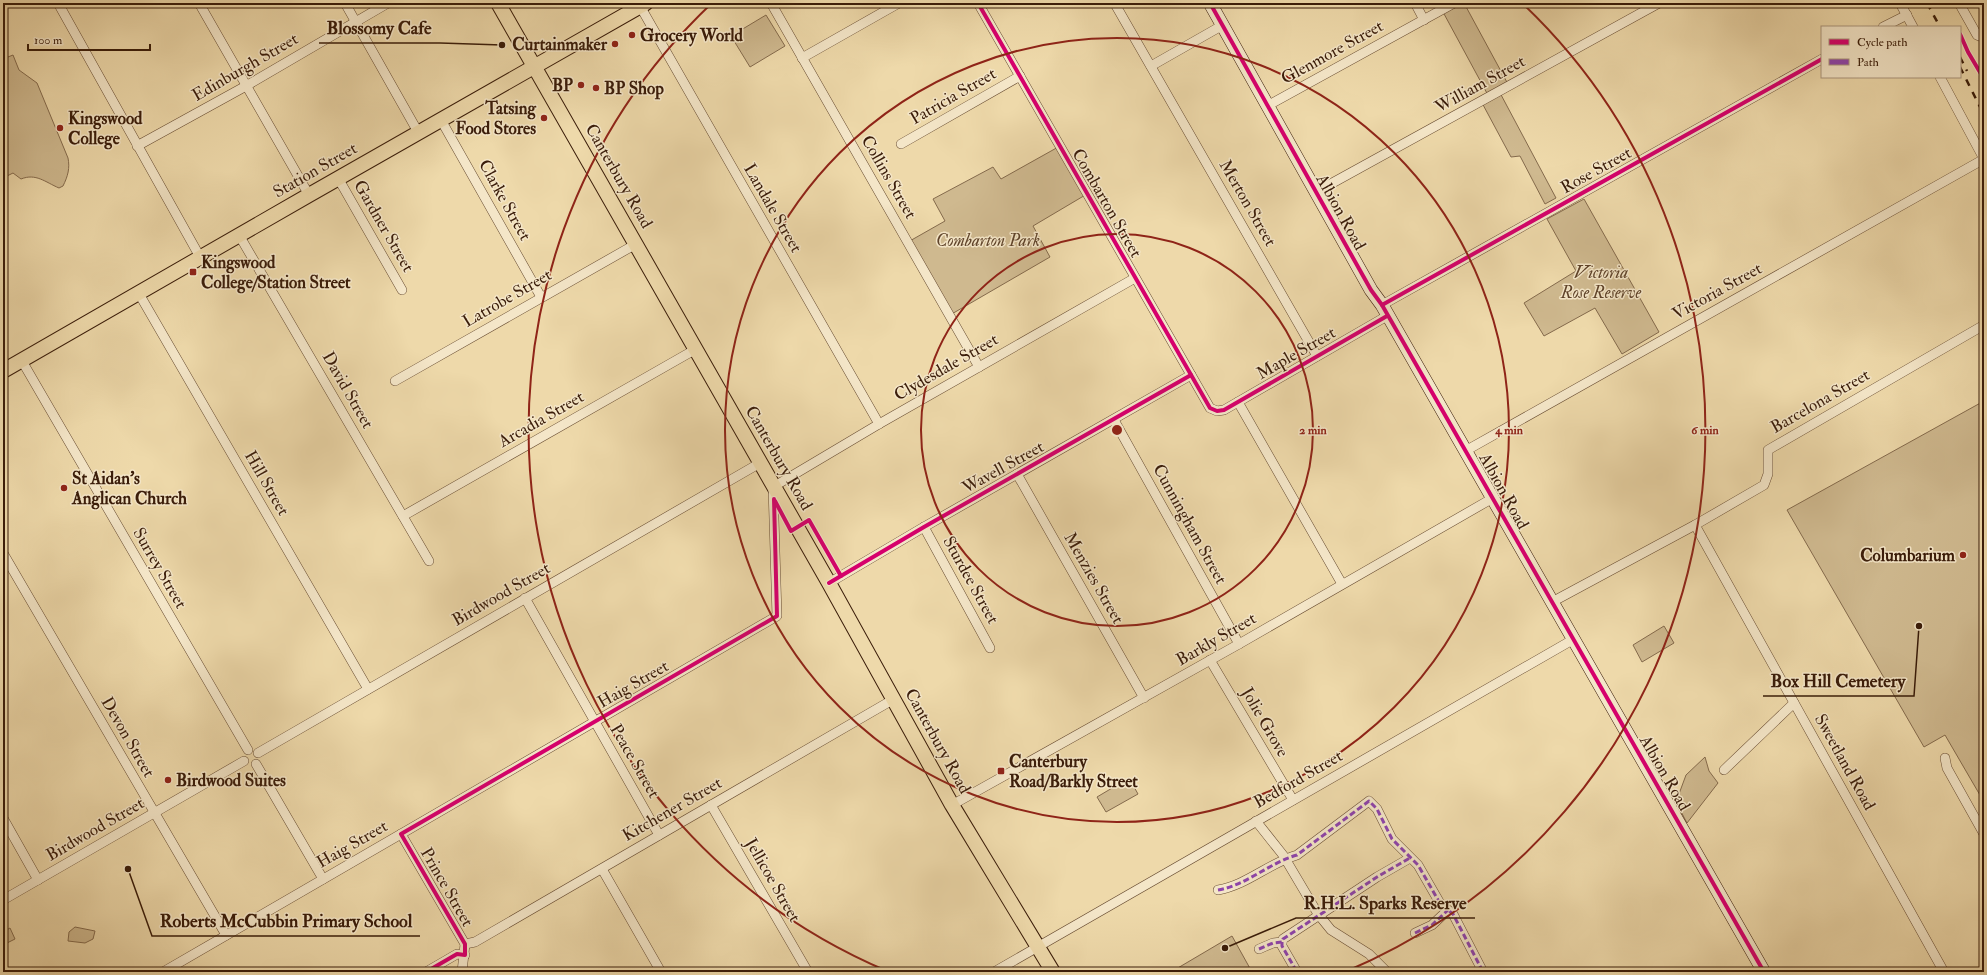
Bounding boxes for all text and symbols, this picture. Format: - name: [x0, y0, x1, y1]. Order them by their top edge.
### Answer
- callout: Blossomy Cafe: [319, 13, 440, 43]
- street label: Glenmore Street: [1277, 15, 1387, 89]
- text: Blossomy Cafe: [326, 17, 432, 40]
- place label: Grocery World: [640, 25, 744, 47]
- scale bar: [28, 26, 150, 52]
- legend: [1821, 26, 1961, 78]
- street label: Edinburgh Street: [188, 28, 302, 106]
- marker: Grocery World: [627, 30, 637, 40]
- text: 100 m: [34, 33, 63, 48]
- place label: Curtainmaker: [512, 34, 608, 55]
- text: Cycle path: [1857, 35, 1908, 50]
- marker: Curtainmaker: [610, 39, 620, 49]
- street label: William Street: [1430, 50, 1529, 118]
- text: Path: [1857, 55, 1880, 70]
- street label: Patricia Street: [906, 63, 1000, 129]
- place label: BP: [552, 75, 573, 96]
- place label: BP Shop: [604, 78, 664, 100]
- marker: BP: [576, 80, 586, 90]
- marker: BP Shop: [591, 83, 601, 93]
- place label: Tatsing Food Stores: [455, 98, 537, 139]
- place label: Kingswood College: [68, 108, 143, 150]
- marker: Tatsing Food Stores: [539, 113, 549, 123]
- street label: Canterbury Road: [580, 120, 658, 233]
- marker: Kingswood College: [55, 123, 65, 133]
- street label: Collins Street: [857, 132, 922, 223]
- street label: Station Street: [269, 137, 361, 202]
- street label: Rose Street: [1557, 142, 1635, 198]
- street label: Combarton Street: [1067, 145, 1147, 262]
- street label: Clarke Street: [474, 156, 536, 245]
- street label: Merton Street: [1215, 156, 1281, 250]
- street label: Landale Street: [739, 160, 807, 257]
- street label: Albion Road: [1311, 169, 1371, 254]
- street label: Gardner Street: [349, 176, 419, 276]
- park label: Combarton Park: [936, 230, 1040, 251]
- place label: Kingswood College/Station Street: [201, 252, 351, 294]
- street label: Victoria Street: [1668, 258, 1766, 324]
- park label: Victoria Rose Reserve: [1560, 262, 1642, 303]
- street label: Latrobe Street: [459, 264, 556, 332]
- marker: Kingswood College/Station Street: [188, 267, 198, 277]
- street label: Maple Street: [1253, 322, 1340, 385]
- street label: Clydesdale Street: [890, 329, 1003, 406]
- street label: David Street: [318, 348, 379, 433]
- street label: Barcelona Street: [1767, 364, 1874, 438]
- street label: Arcadia Street: [494, 386, 588, 452]
- street label: Canterbury Road: [740, 402, 818, 515]
- centre of rings: [1110, 423, 1124, 437]
- text: 2 min: [1299, 423, 1327, 438]
- text: 4 min: [1494, 423, 1524, 438]
- text: 6 min: [1691, 423, 1719, 438]
- street label: Wavell Street: [958, 436, 1048, 499]
- street label: Hill Street: [240, 447, 294, 520]
- street label: Albion Road: [1474, 448, 1534, 533]
- street label: Cunningham Street: [1148, 460, 1232, 588]
- place label: St Aidan's Anglican Church: [71, 468, 187, 510]
- marker: St Aidan's Anglican Church: [59, 483, 69, 493]
- street label: Surrey Street: [128, 524, 192, 613]
- street label: Menzies Street: [1059, 528, 1129, 628]
- street label: Sturdee Street: [938, 532, 1004, 628]
- place label: Columbarium: [1860, 545, 1956, 566]
- marker: Columbarium: [1958, 550, 1968, 560]
- street label: Birdwood Street: [448, 557, 554, 631]
- street label: Barkly Street: [1172, 607, 1261, 671]
- street label: Haig Street: [594, 655, 673, 713]
- callout: Box Hill Cemetery: [1763, 666, 1914, 696]
- text: Box Hill Cemetery: [1771, 670, 1906, 693]
- street label: Jolie Grove: [1235, 683, 1293, 761]
- street label: Canterbury Road: [900, 685, 976, 798]
- street label: Devon Street: [96, 693, 160, 781]
- street label: Sweetland Road: [1810, 710, 1880, 814]
- street label: Peace Street: [605, 720, 665, 802]
- street label: Albion Road: [1634, 731, 1695, 815]
- street label: Bedford Street: [1250, 745, 1347, 813]
- place label: Canterbury Road/Barkly Street: [1009, 751, 1138, 793]
- marker: Canterbury Road/Barkly Street: [996, 766, 1006, 776]
- place label: Birdwood Suites: [176, 770, 286, 791]
- street label: Kitchener Street: [619, 772, 726, 846]
- marker: Birdwood Suites: [163, 775, 173, 785]
- street label: Birdwood Street: [42, 792, 148, 866]
- street label: Haig Street: [313, 815, 392, 873]
- street label: Jellicoe Street: [739, 833, 806, 927]
- street label: Prince Street: [416, 844, 478, 931]
- callout: R.H.L. Sparks Reserve: [1296, 888, 1475, 918]
- text: R.H.L. Sparks Reserve: [1304, 892, 1467, 915]
- callout: Roberts McCubbin Primary School: [152, 906, 420, 936]
- text: Roberts McCubbin Primary School: [160, 910, 413, 933]

